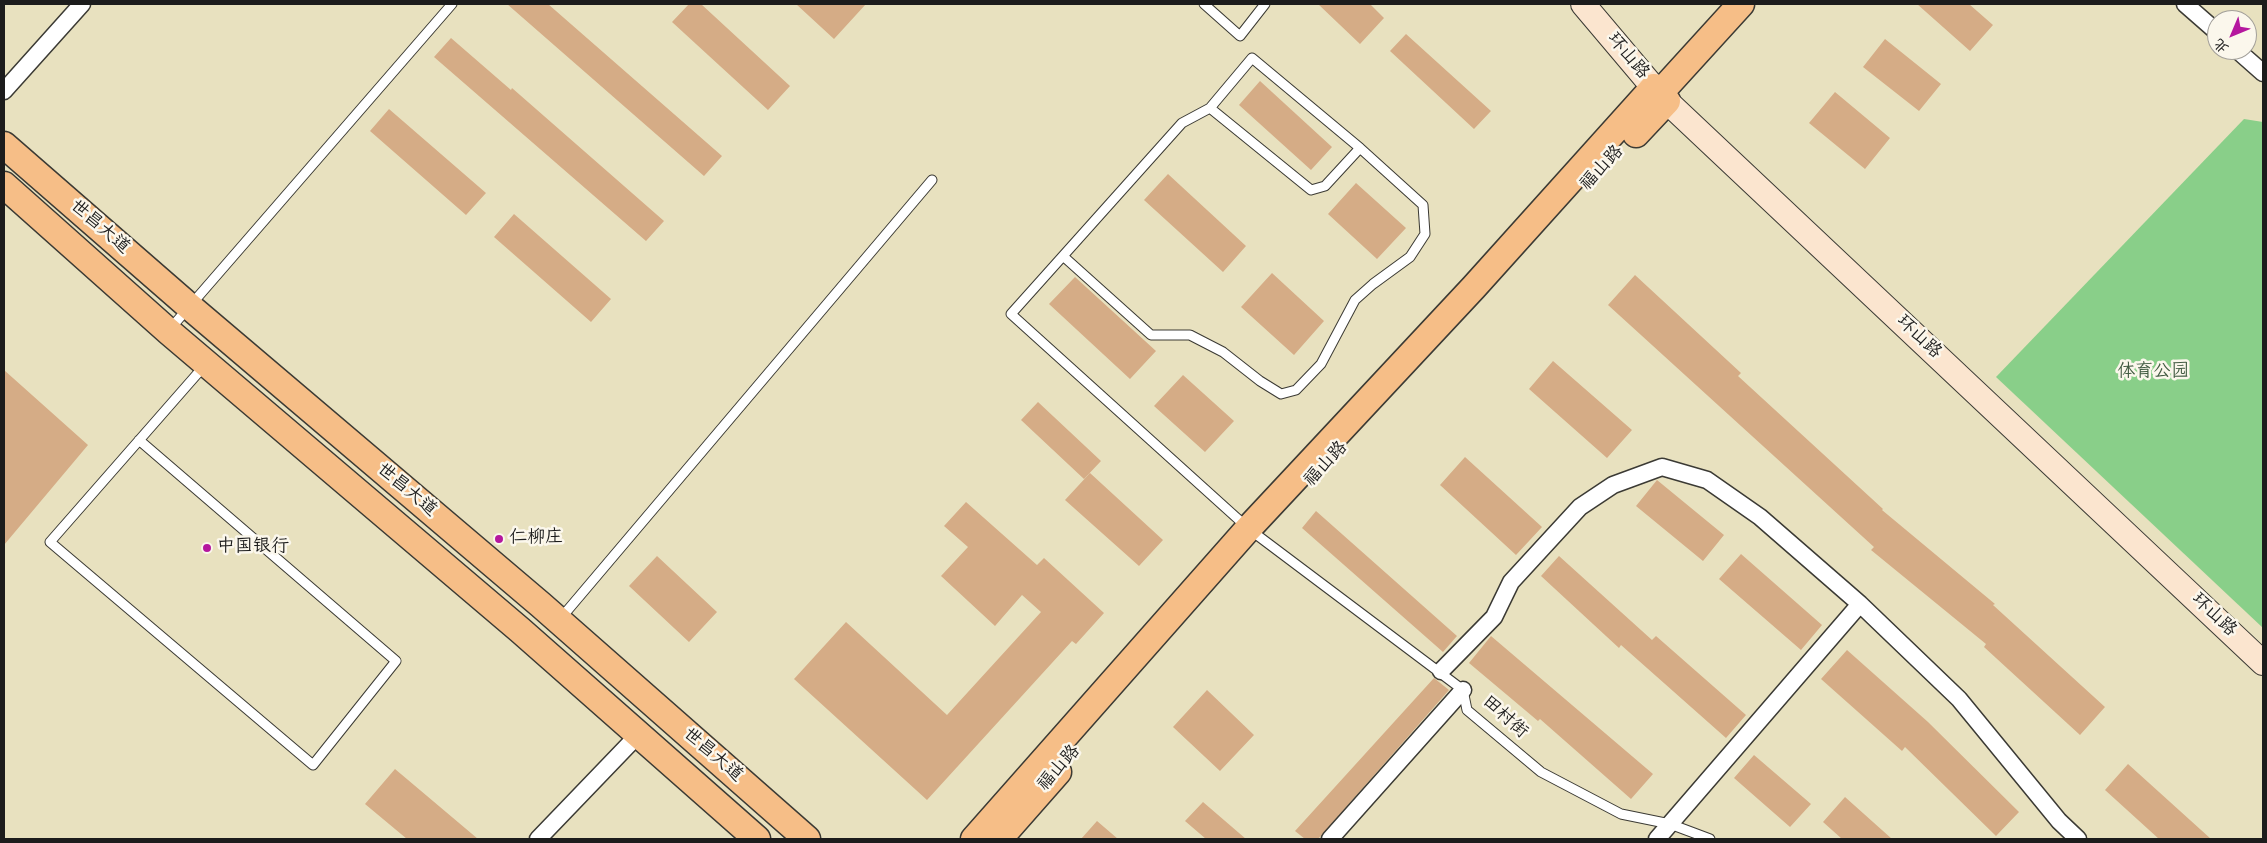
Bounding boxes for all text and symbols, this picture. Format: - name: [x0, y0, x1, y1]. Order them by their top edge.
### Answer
- north arrow: [2207, 10, 2257, 60]
- street label: 环山路: [1601, 29, 1653, 85]
- text: 北: [2209, 33, 2234, 58]
- street label: 福山路: [1577, 142, 1629, 196]
- street label: 世昌大道: [65, 196, 133, 260]
- street label: 环山路: [1891, 312, 1945, 364]
- park label: 体育公园: [2117, 362, 2189, 384]
- street label: 福山路: [1301, 438, 1353, 492]
- street label: 世昌大道: [371, 460, 441, 522]
- place label: 仁柳庄: [509, 528, 563, 550]
- marker: 仁柳庄: [493, 533, 505, 545]
- place label: 中国银行: [217, 537, 289, 559]
- marker: 中国银行: [201, 542, 213, 554]
- street label: 环山路: [2186, 590, 2240, 642]
- street label: 田村街: [1477, 692, 1531, 744]
- street label: 世昌大道: [678, 724, 746, 788]
- street label: 福山路: [1034, 742, 1086, 796]

